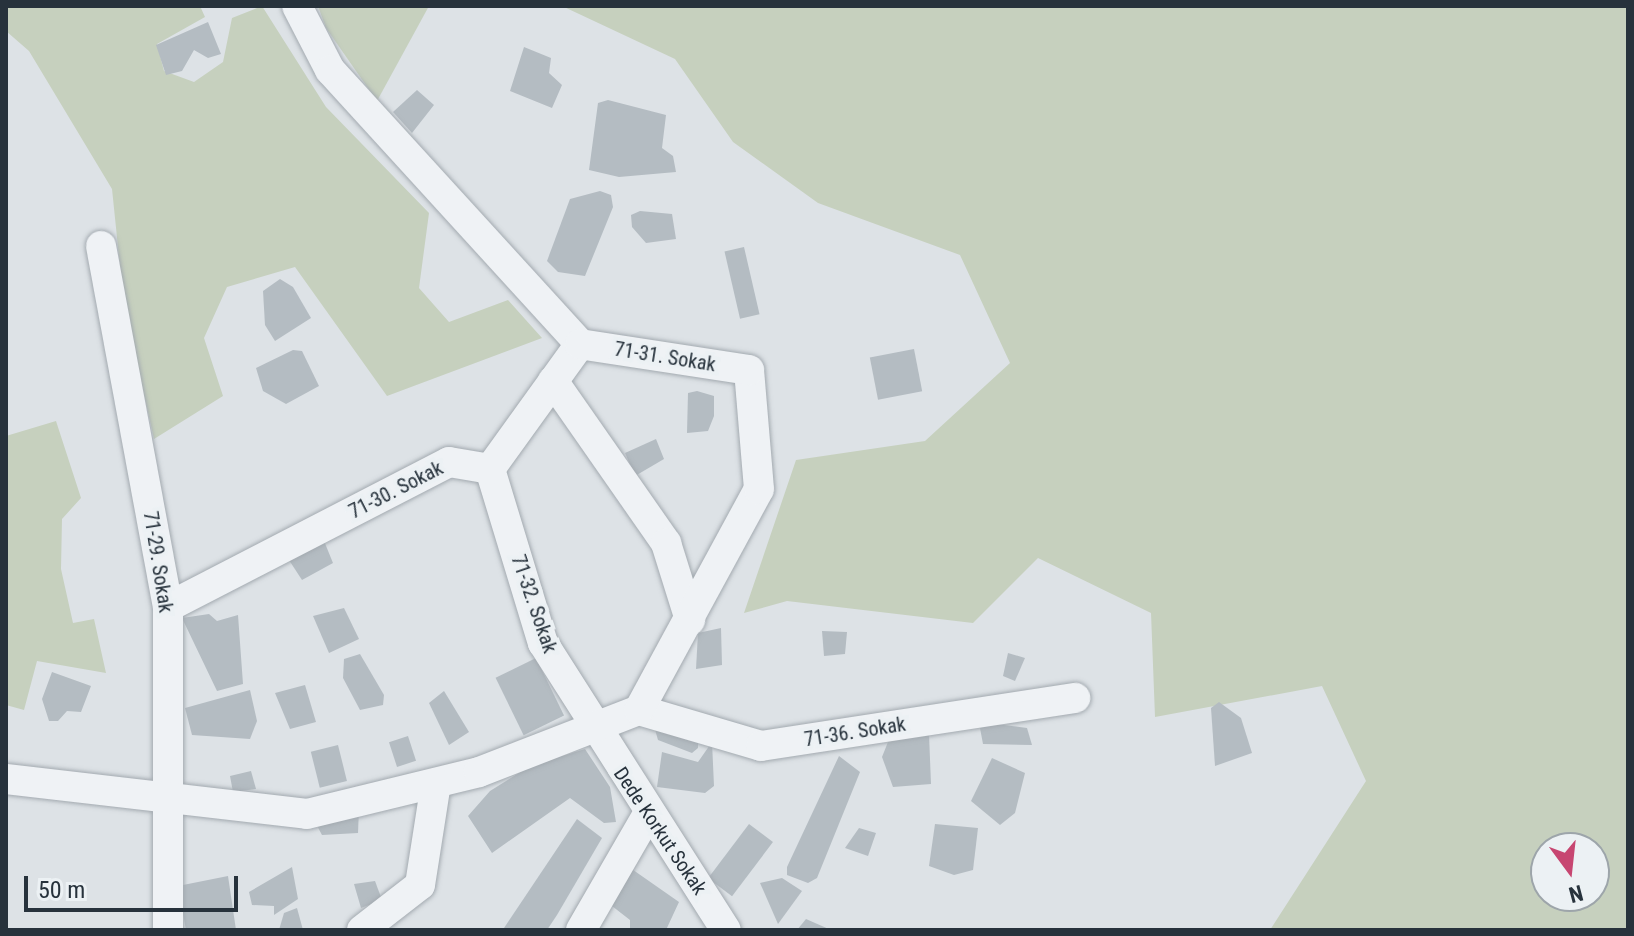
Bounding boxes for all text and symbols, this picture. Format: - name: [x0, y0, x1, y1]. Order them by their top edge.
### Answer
- street label: 71-31. Sokak: [613, 337, 717, 377]
- street label: 71-30. Sokak: [345, 456, 447, 524]
- street label: 71-29. Sokak: [138, 510, 178, 614]
- street label: 71-32. Sokak: [506, 552, 562, 656]
- street label: 71-36. Sokak: [803, 712, 907, 752]
- street label: Dede Korkut Sokak: [608, 763, 712, 899]
- north arrow: [1530, 832, 1610, 912]
- scale bar: [28, 860, 242, 910]
- text: 50 m: [38, 876, 85, 904]
- text: N: [1566, 880, 1586, 908]

